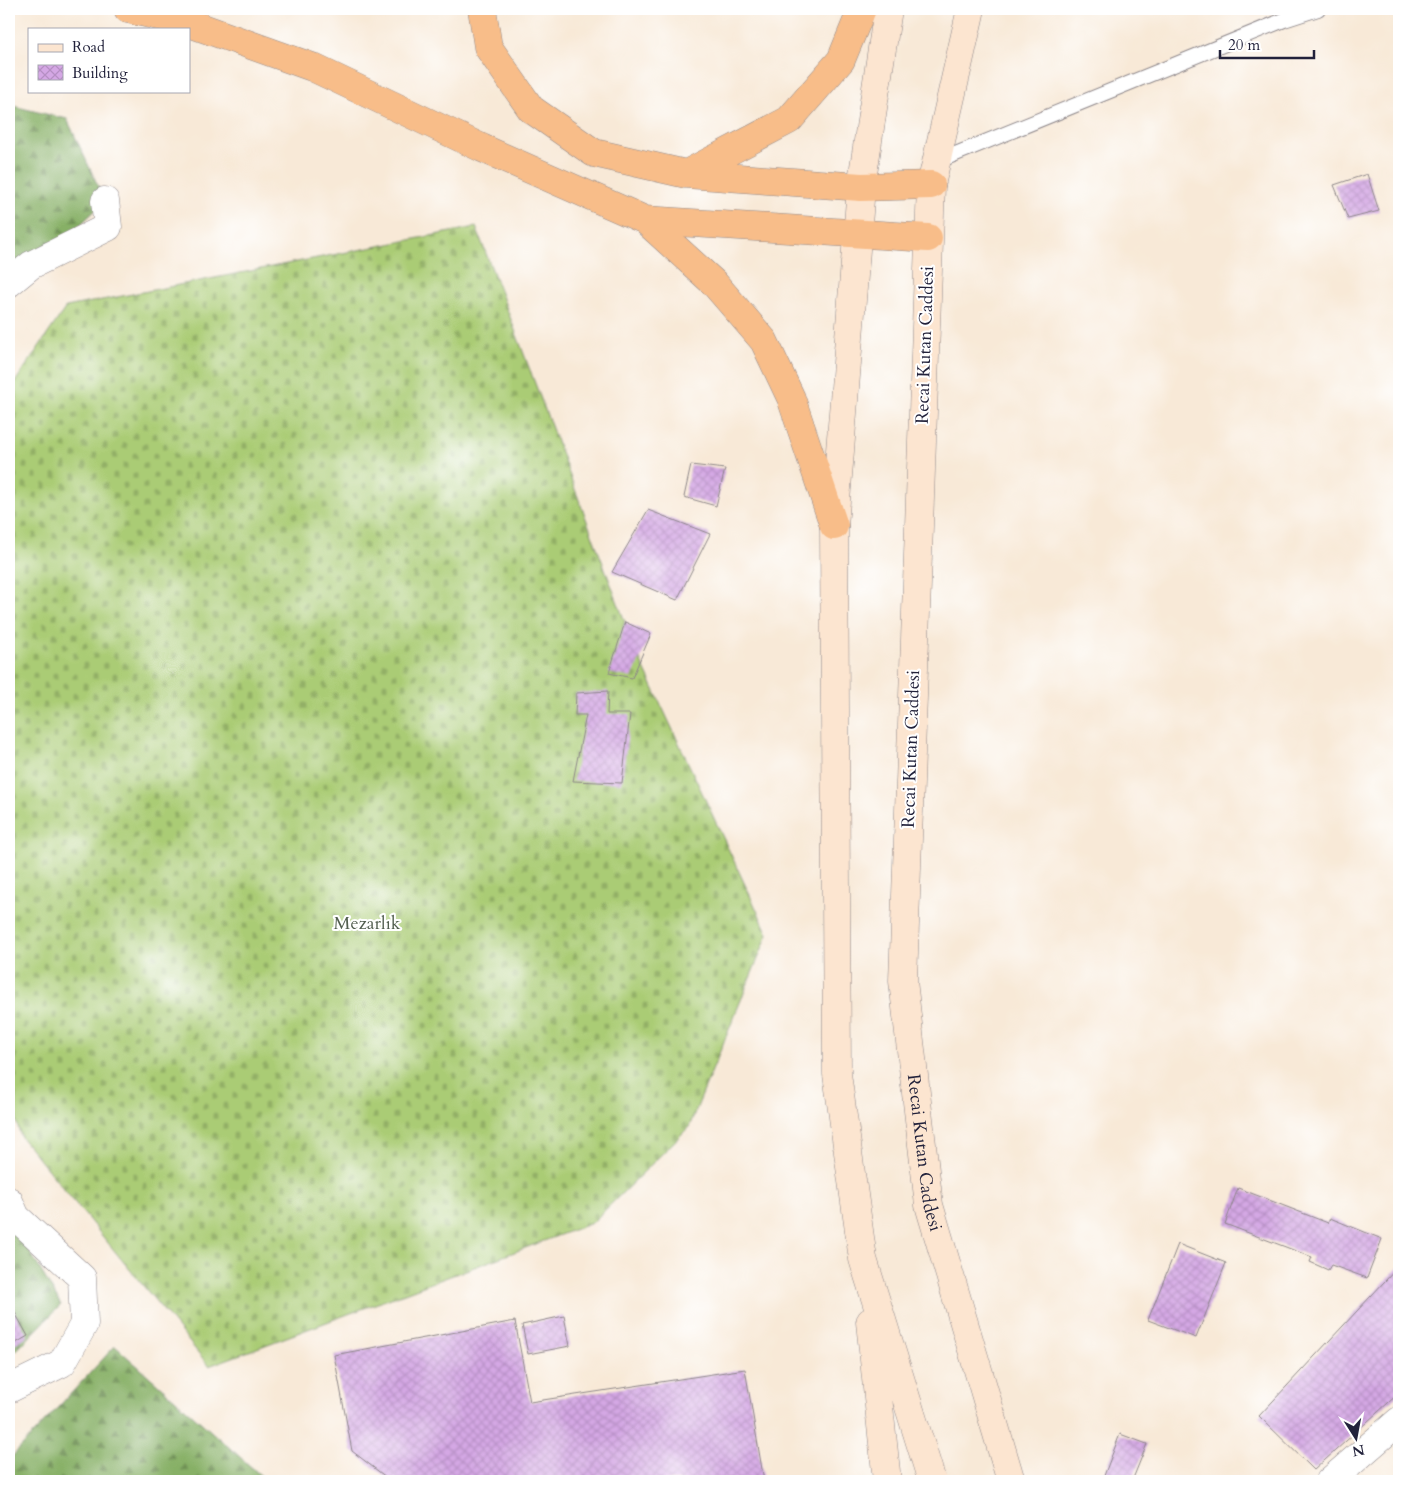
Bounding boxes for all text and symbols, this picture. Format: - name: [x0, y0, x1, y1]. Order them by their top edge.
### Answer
- legend: [28, 28, 190, 92]
- scale bar: [1220, 28, 1314, 60]
- text: 20 m: [1228, 35, 1260, 55]
- text: Road: [72, 37, 105, 57]
- text: Building: [72, 63, 128, 83]
- street label: Recai Kutan Caddesi: [910, 265, 940, 425]
- street label: Recai Kutan Caddesi: [896, 669, 926, 829]
- park label: Mezarlık: [334, 911, 401, 936]
- street label: Recai Kutan Caddesi: [901, 1073, 949, 1234]
- north arrow: [1330, 1412, 1380, 1462]
- text: N: [1351, 1440, 1366, 1461]

